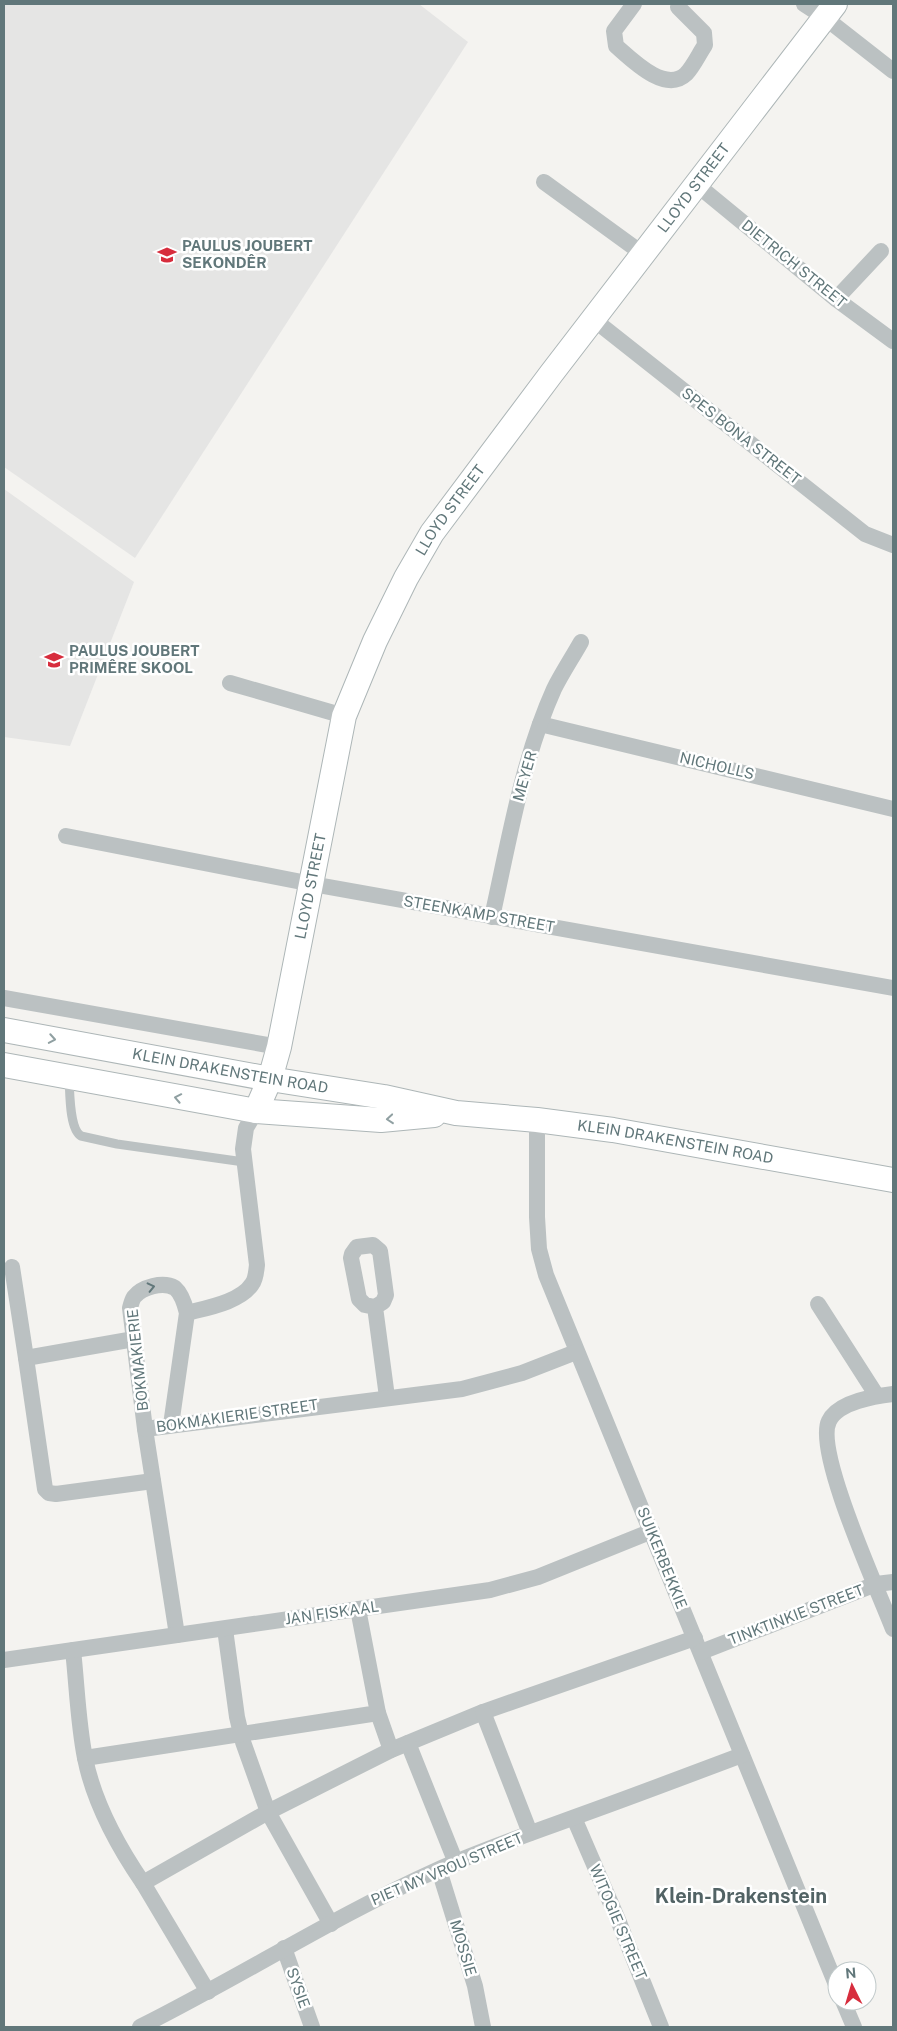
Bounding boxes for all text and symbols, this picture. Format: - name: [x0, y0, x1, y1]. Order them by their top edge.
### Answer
- street label: LLOYD STREET: [654, 140, 733, 235]
- street label: DIETRICH STREET: [739, 216, 850, 311]
- place label: PAULUS JOUBERT SEKONDÊR: [182, 237, 313, 271]
- school or university icon: PAULUS JOUBERT SEKONDÊR: [156, 244, 178, 266]
- street label: SPES BONA STREET: [679, 384, 804, 487]
- street label: LLOYD STREET: [412, 461, 488, 558]
- place label: PAULUS JOUBERT PRIMÊRE SKOOL: [69, 642, 200, 676]
- school or university icon: PAULUS JOUBERT PRIMÊRE SKOOL: [43, 649, 65, 671]
- street label: MEYER: [509, 749, 540, 803]
- street label: NICHOLLS: [678, 749, 756, 782]
- street label: LLOYD STREET: [291, 832, 329, 941]
- street label: STEENKAMP STREET: [402, 892, 556, 935]
- one-way arrow: [47, 1033, 56, 1043]
- street label: KLEIN DRAKENSTEIN ROAD: [131, 1045, 330, 1096]
- one-way arrow: [174, 1093, 183, 1103]
- one-way arrow: [385, 1113, 393, 1124]
- street label: KLEIN DRAKENSTEIN ROAD: [576, 1116, 775, 1166]
- one-way arrow: [147, 1283, 155, 1293]
- street label: BOKMAKIERIE: [124, 1308, 151, 1412]
- street label: BOKMAKIERIE STREET: [155, 1396, 319, 1435]
- street label: SUIKERBEKKIE: [634, 1504, 691, 1611]
- street label: TINKTINKIE STREET: [726, 1581, 866, 1648]
- street label: JAN FISKAAL: [284, 1598, 380, 1628]
- street label: PIET MY VROU STREET: [368, 1829, 525, 1908]
- street label: WITOGIE STREET: [587, 1862, 650, 1982]
- district label: Klein-Drakenstein: [655, 1884, 827, 1908]
- street label: MOSSIE: [447, 1918, 480, 1978]
- north arrow: [827, 1961, 877, 2011]
- street label: SYSIE: [283, 1965, 314, 2010]
- text: N: [845, 1965, 857, 1981]

